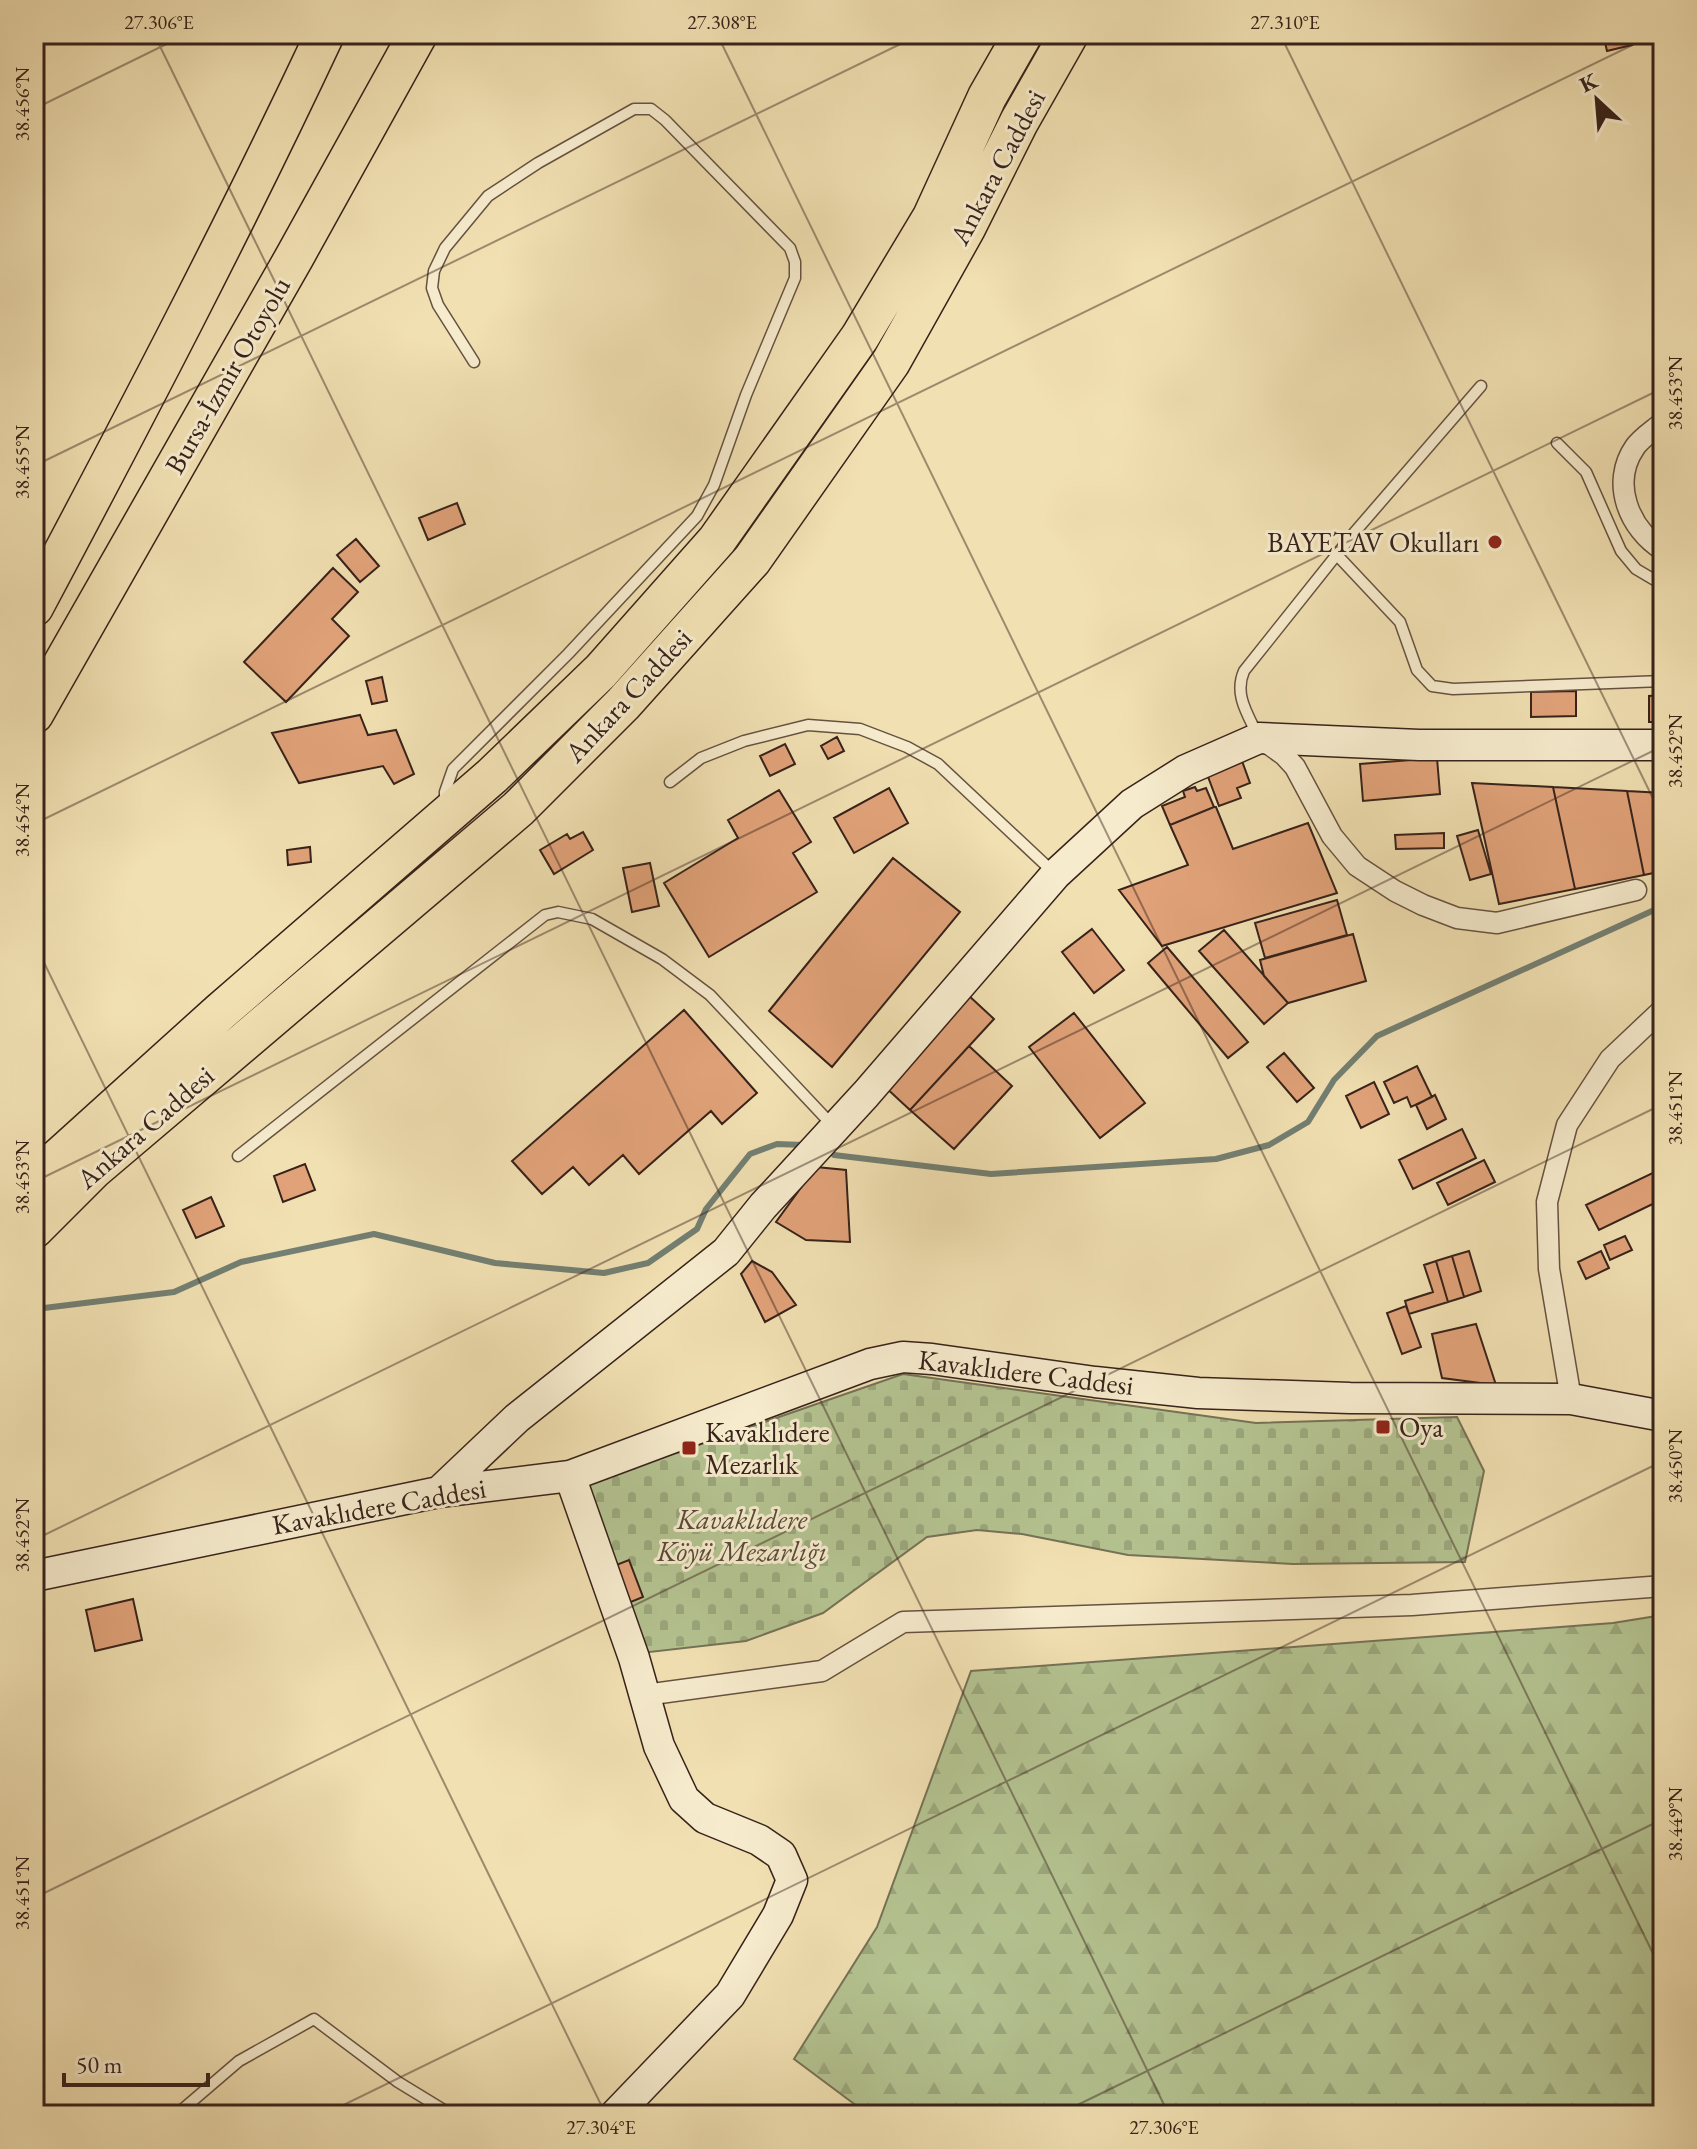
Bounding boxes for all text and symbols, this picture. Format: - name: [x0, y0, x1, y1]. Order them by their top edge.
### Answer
- text: 27.306°E: [124, 9, 194, 35]
- text: 27.308°E: [687, 9, 757, 35]
- text: 27.310°E: [1250, 9, 1320, 35]
- north arrow: [1557, 60, 1637, 140]
- text: K: [1575, 66, 1603, 99]
- text: 38.456°N: [9, 67, 35, 141]
- street label: Ankara Caddesi: [941, 83, 1053, 252]
- street label: Bursa-İzmir Otoyolu: [156, 270, 298, 480]
- text: 38.453°N: [1662, 356, 1688, 430]
- text: 38.455°N: [9, 425, 35, 499]
- place label: BAYETAV Okulları: [1267, 524, 1479, 560]
- marker: BAYETAV Okulları: [1486, 533, 1504, 551]
- street label: Ankara Caddesi: [556, 620, 699, 770]
- text: 38.452°N: [1662, 714, 1688, 788]
- text: 38.454°N: [9, 783, 35, 857]
- street label: Ankara Caddesi: [68, 1057, 221, 1197]
- text: 38.451°N: [1662, 1071, 1688, 1145]
- text: 38.453°N: [9, 1140, 35, 1214]
- street label: Kavaklıdere Caddesi: [916, 1341, 1136, 1403]
- place label: Oya: [1399, 1409, 1444, 1445]
- place label: Kavaklıdere Mezarlık: [705, 1414, 830, 1482]
- marker: Oya: [1374, 1418, 1392, 1436]
- text: 38.450°N: [1662, 1429, 1688, 1503]
- marker: Kavaklıdere Mezarlık: [680, 1439, 698, 1457]
- street label: Kavaklıdere Caddesi: [269, 1469, 489, 1543]
- text: 38.452°N: [9, 1498, 35, 1572]
- park label: Kavaklıdere Köyü Mezarlığı: [656, 1501, 827, 1569]
- text: 38.449°N: [1662, 1787, 1688, 1861]
- text: 38.451°N: [9, 1856, 35, 1930]
- scale bar: [64, 2037, 208, 2087]
- text: 50 m: [76, 2049, 123, 2080]
- text: 27.304°E: [566, 2114, 636, 2140]
- text: 27.306°E: [1129, 2114, 1199, 2140]

